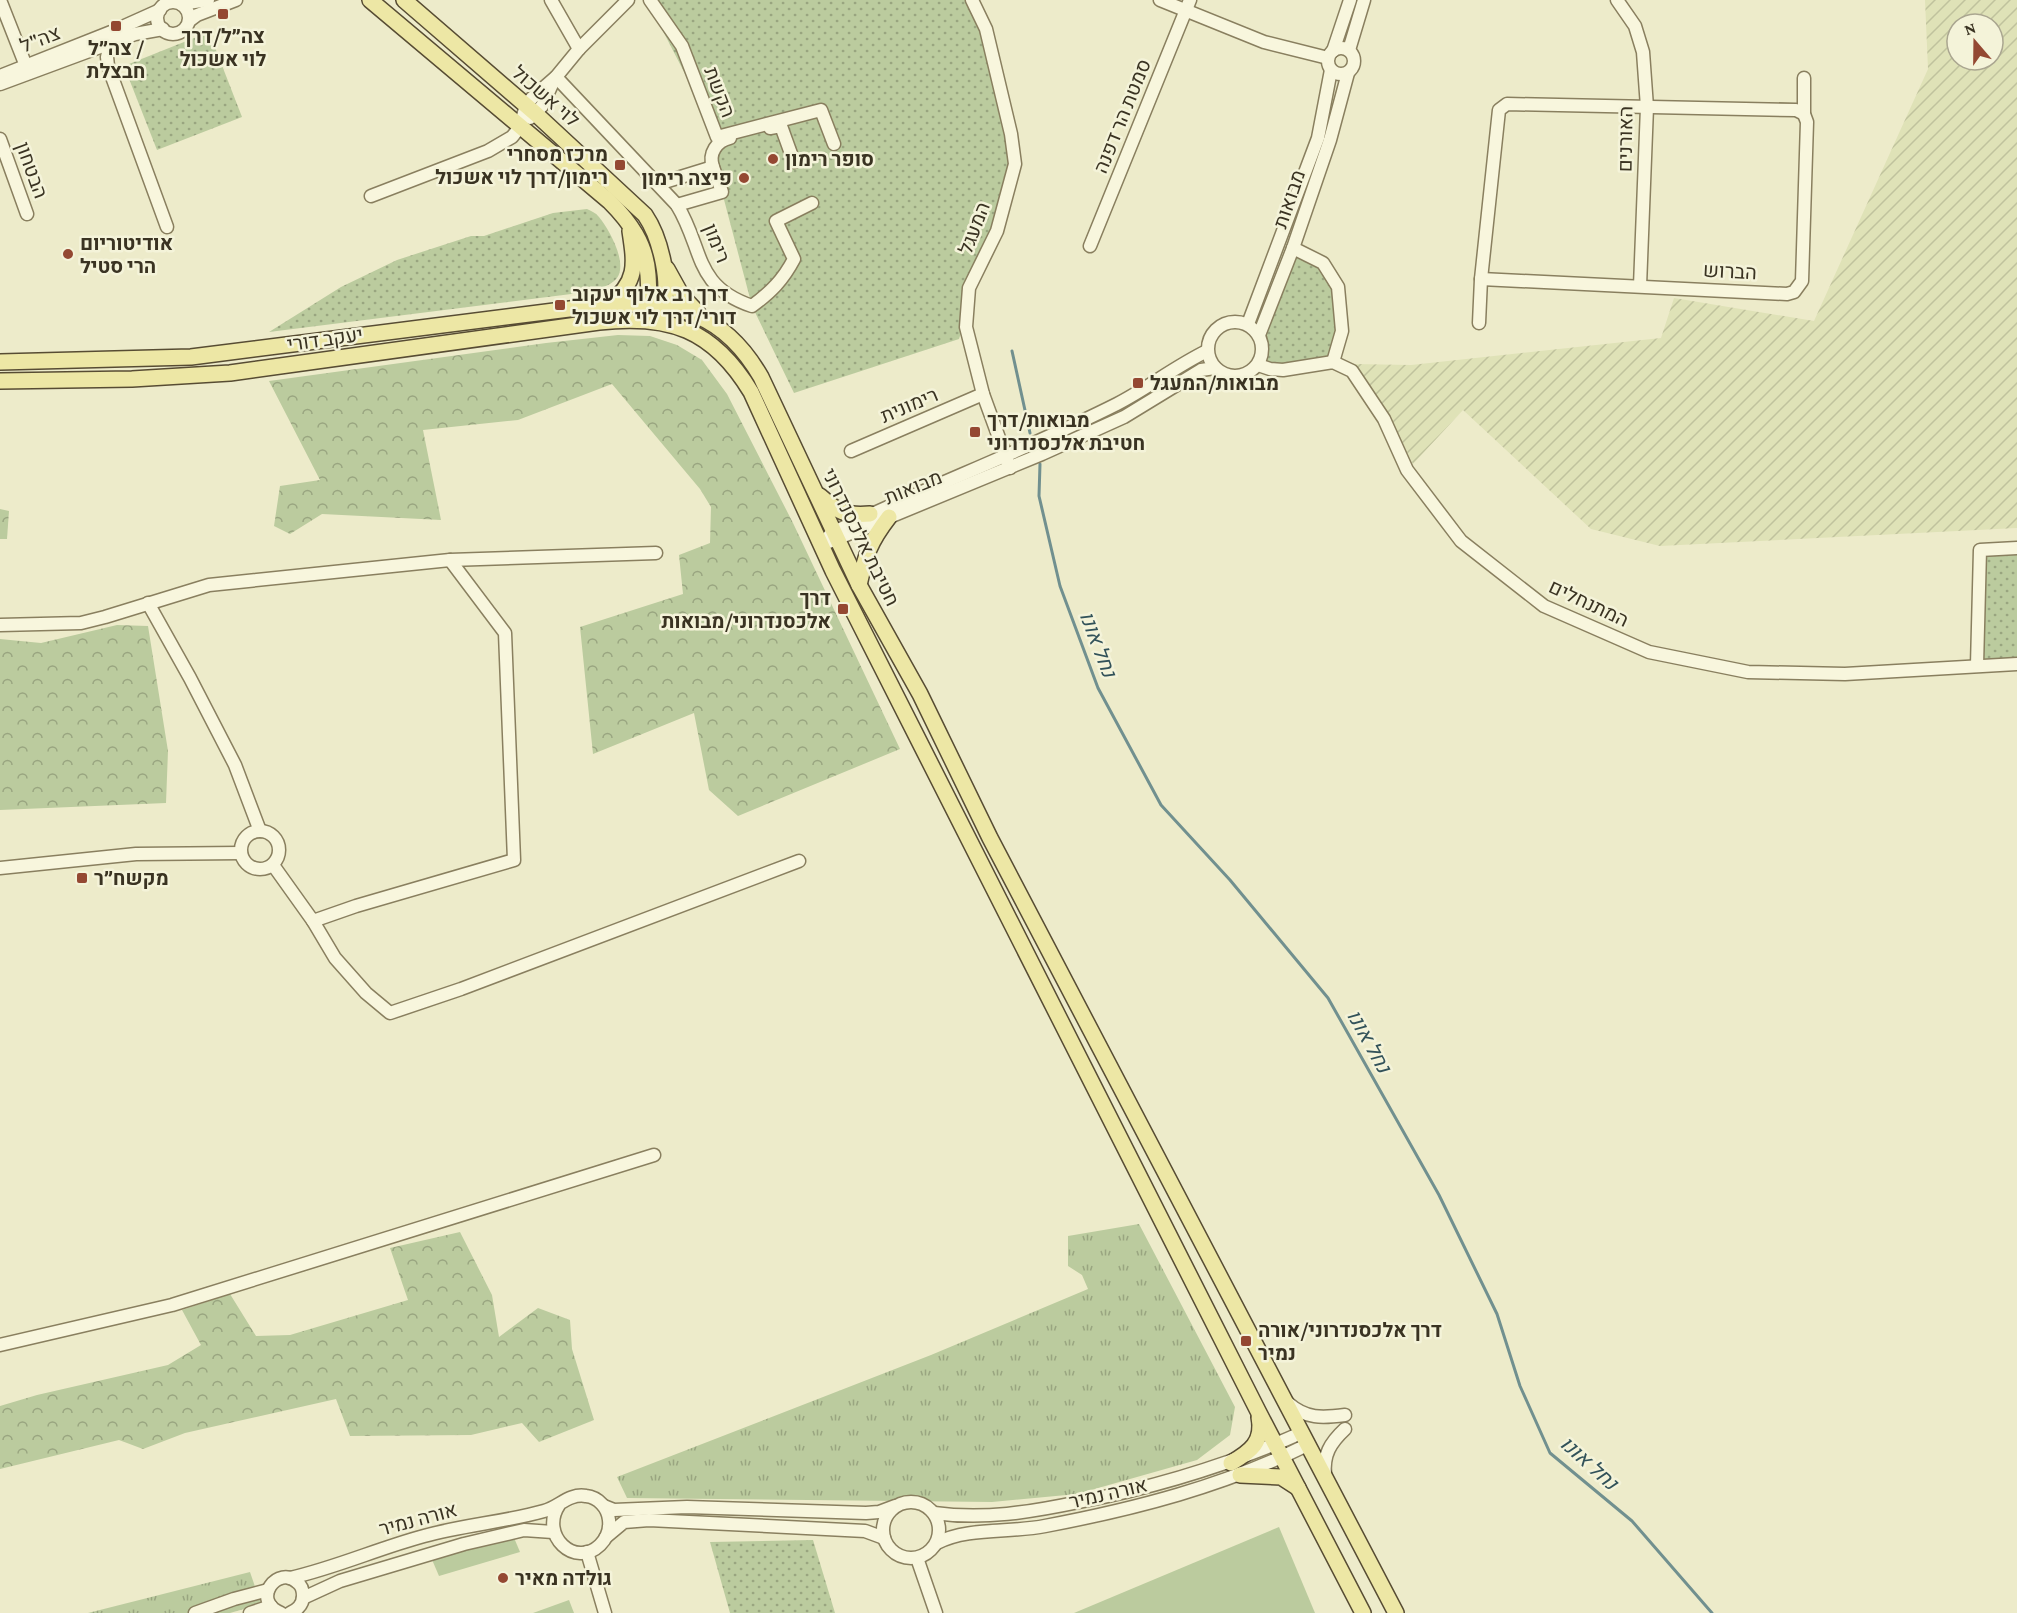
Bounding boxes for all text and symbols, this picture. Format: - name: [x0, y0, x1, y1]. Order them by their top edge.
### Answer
- marker: צה״ל/דרך לוי אשכול: [216, 7, 230, 21]
- north arrow: [1945, 12, 2005, 72]
- text: N: [1962, 18, 1978, 38]
- marker: צה״ל / חבצלת: [109, 19, 123, 33]
- street label: צה"ל: [17, 21, 63, 57]
- place label: צה״ל/דרך לוי אשכול: [180, 25, 266, 70]
- place label: צה״ל / חבצלת: [87, 37, 145, 82]
- street label: סמטת הר דפנה: [1089, 56, 1155, 176]
- street label: לוי אשכול: [508, 61, 584, 131]
- street label: הקשת: [700, 64, 740, 120]
- street label: האורנים: [1613, 106, 1637, 172]
- street label: הבטחון: [12, 139, 52, 201]
- place label: מרכז מסחרי רימון/דרך לוי אשכול: [435, 143, 608, 188]
- place label: סופר רימון: [785, 148, 874, 170]
- marker: סופר רימון: [766, 152, 780, 166]
- marker: מרכז מסחרי רימון/דרך לוי אשכול: [613, 158, 627, 172]
- place label: פיצה רימון: [641, 167, 732, 189]
- street label: מבואות: [1269, 167, 1309, 231]
- marker: פיצה רימון: [737, 171, 751, 185]
- street label: המעגל: [954, 199, 994, 257]
- street label: רימון: [699, 220, 735, 266]
- place label: אודיטוריום הרי סטיל: [80, 232, 173, 277]
- marker: אודיטוריום הרי סטיל: [61, 247, 75, 261]
- street label: הברוש: [1703, 259, 1757, 283]
- place label: דרך רב אלוף יעקוב דורי/דרך לוי אשכול: [572, 283, 737, 328]
- marker: דרך רב אלוף יעקוב דורי/דרך לוי אשכול: [553, 298, 567, 312]
- street label: יעקב דורי: [286, 323, 364, 355]
- place label: מבואות/המעגל: [1150, 372, 1279, 394]
- marker: מבואות/המעגל: [1131, 376, 1145, 390]
- street label: רימונית: [877, 383, 941, 427]
- place label: מבואות/דרך חטיבת אלכסנדרוני: [987, 409, 1145, 454]
- marker: מבואות/דרך חטיבת אלכסנדרוני: [968, 425, 982, 439]
- street label: חטיבת אלכסנדרוני: [818, 465, 904, 609]
- street label: מבואות: [881, 465, 945, 509]
- street label: המתנחלים: [1546, 575, 1632, 631]
- place label: דרך אלכסנדרוני/מבואות: [661, 587, 831, 632]
- marker: דרך אלכסנדרוני/מבואות: [836, 602, 850, 616]
- water label: נחל אונו: [1075, 608, 1122, 682]
- place label: מקשח״ר: [94, 867, 169, 889]
- marker: מקשח״ר: [75, 871, 89, 885]
- water label: נחל אונו: [1342, 1005, 1397, 1078]
- place label: דרך אלכסנדרוני/אורה נמיר: [1258, 1319, 1442, 1364]
- marker: דרך אלכסנדרוני/אורה נמיר: [1239, 1334, 1253, 1348]
- water label: נחל אונו: [1555, 1431, 1624, 1496]
- street label: אורה נמיר: [1067, 1473, 1149, 1513]
- street label: אורה נמיר: [377, 1498, 459, 1540]
- place label: גולדה מאיר: [515, 1567, 612, 1589]
- marker: גולדה מאיר: [496, 1571, 510, 1585]

